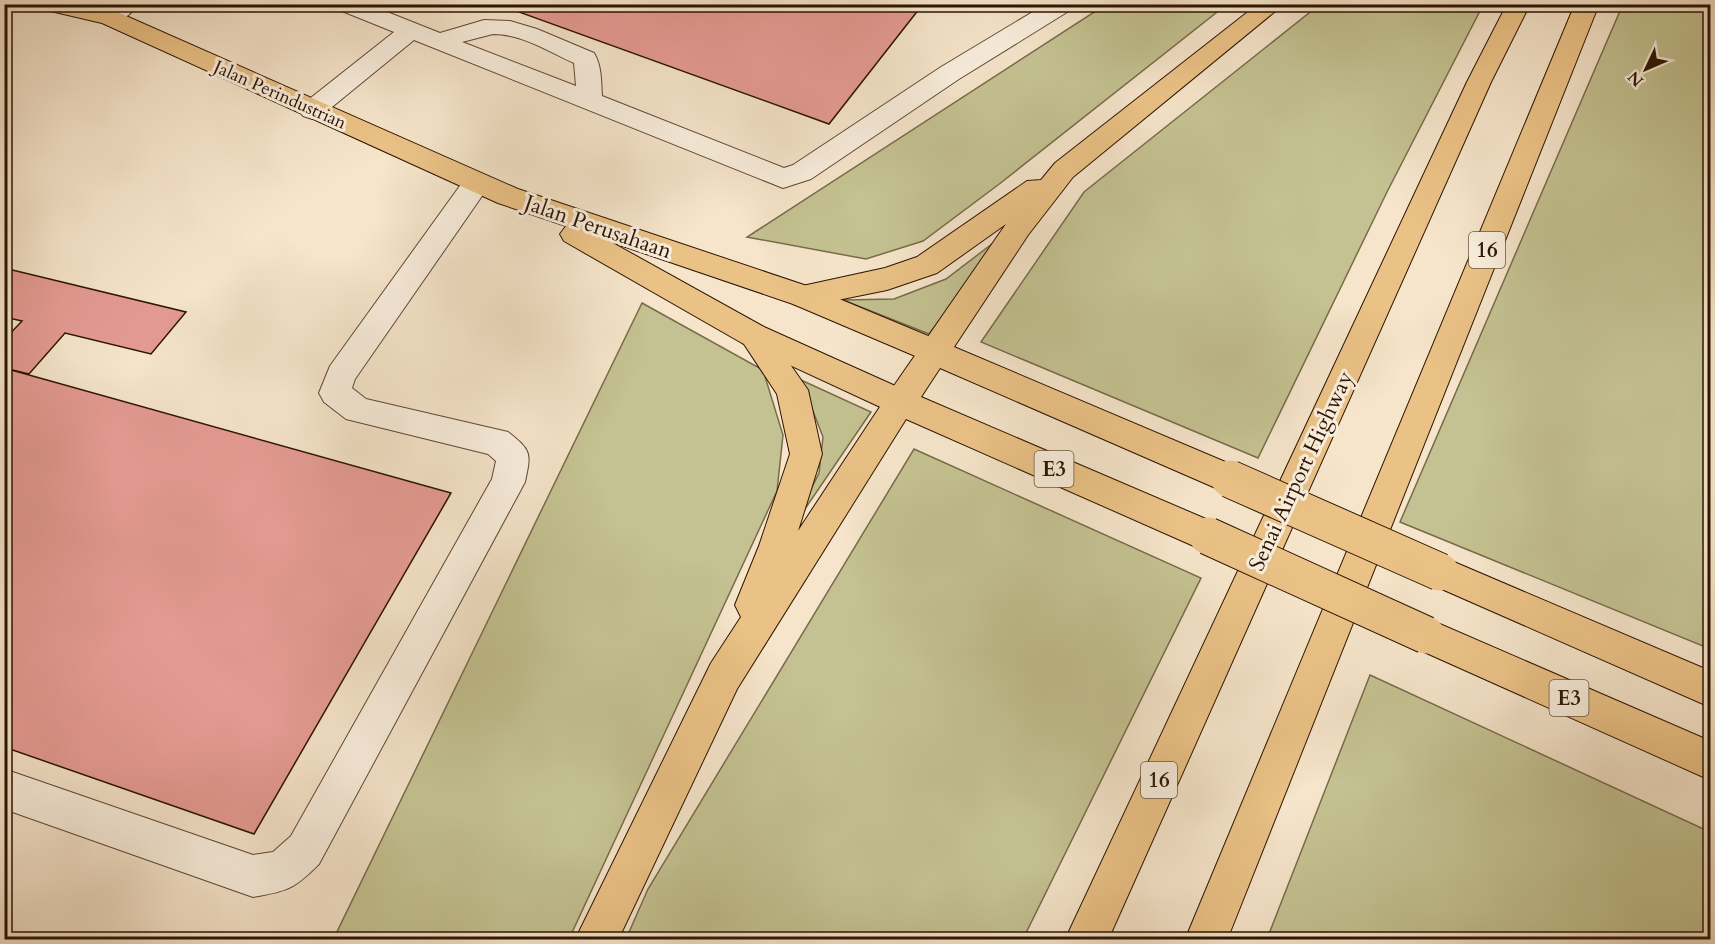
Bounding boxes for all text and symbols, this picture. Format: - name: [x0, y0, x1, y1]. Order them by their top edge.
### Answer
- north arrow: [1616, 39, 1676, 99]
- street label: Jalan Perindustrian: [207, 53, 351, 136]
- text: N: [1623, 66, 1649, 91]
- street label: Jalan Perusahaan: [517, 187, 676, 266]
- road number: 16: [1469, 232, 1505, 268]
- street label: Senai Airport Highway: [1242, 366, 1361, 576]
- road number: E3: [1034, 451, 1074, 487]
- road number: E3: [1550, 680, 1588, 716]
- road number: 16: [1141, 762, 1177, 798]

